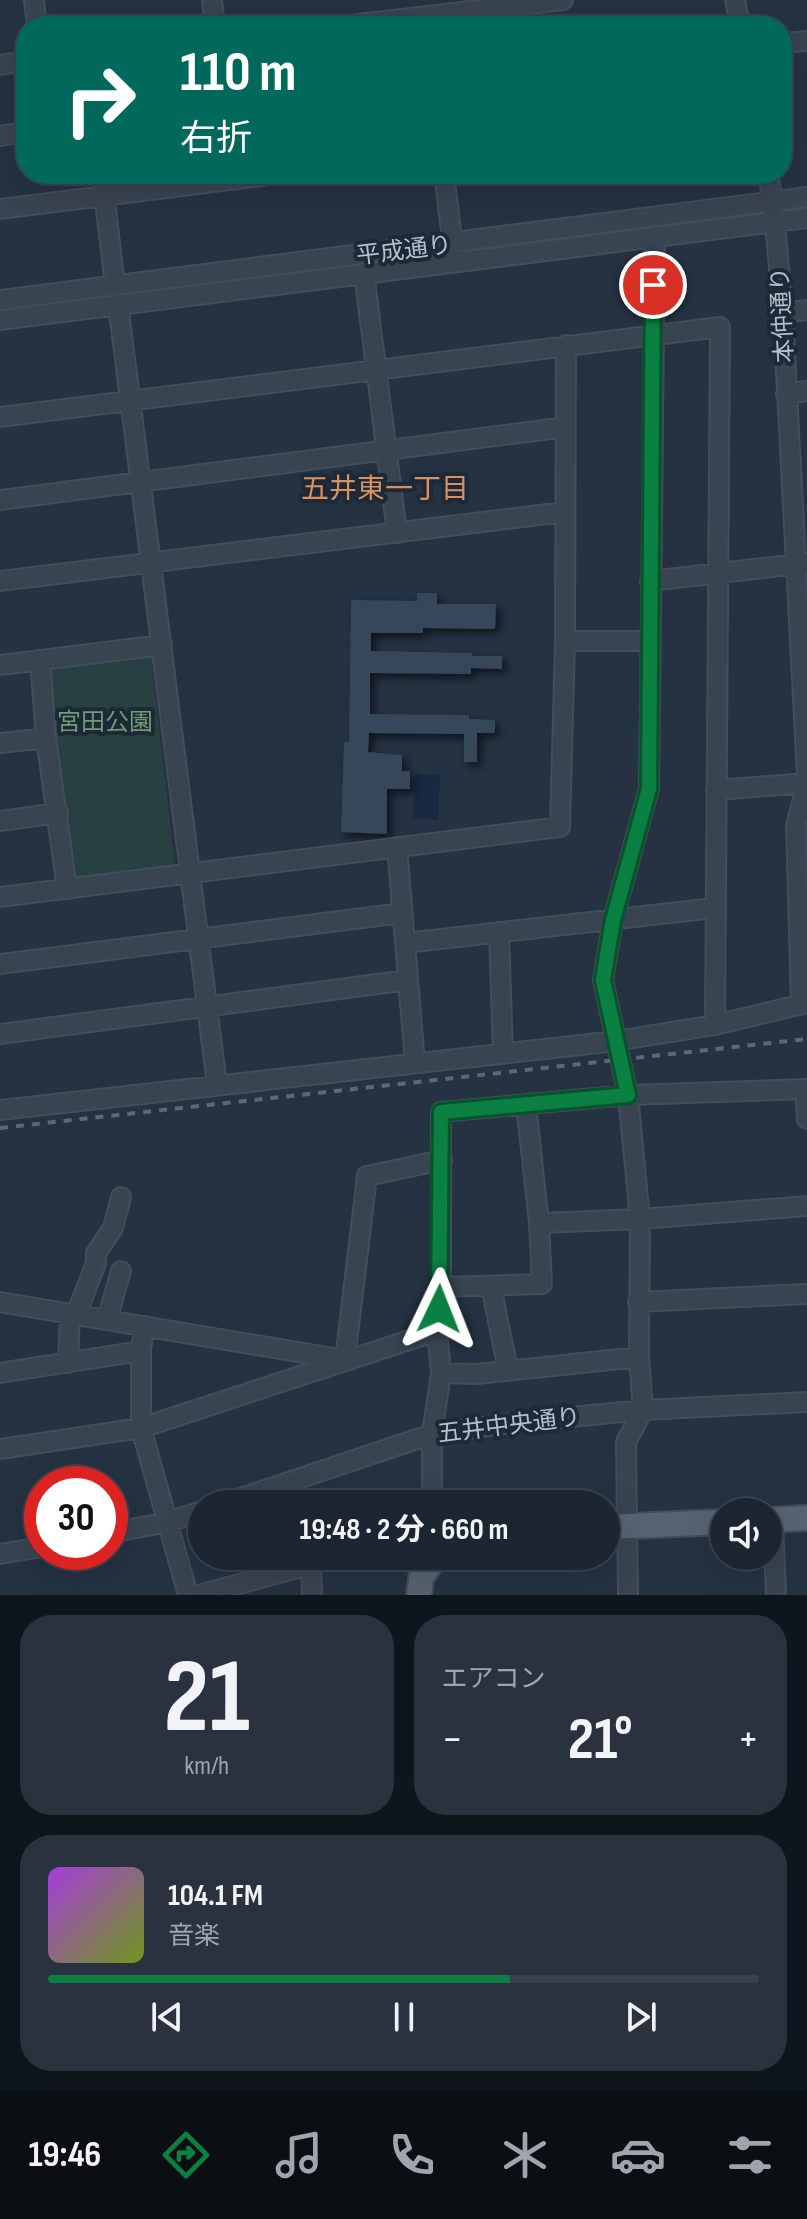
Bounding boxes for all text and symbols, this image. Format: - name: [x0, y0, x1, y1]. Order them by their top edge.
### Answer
- text: 110 m: [180, 40, 296, 107]
- icon: right: [48, 48, 152, 152]
- text: 右折: [180, 118, 252, 161]
- street label: 平成通り: [355, 230, 453, 271]
- pin: [619, 251, 687, 319]
- icon: arrive: [631, 263, 675, 307]
- street label: 本仲通り: [766, 266, 799, 364]
- district label: 五井東一丁目: [301, 473, 469, 506]
- park label: 宮田公園: [57, 708, 153, 737]
- position arrow: [397, 1267, 481, 1351]
- street label: 五井中央通り: [436, 1402, 582, 1449]
- speed limit sign: 30: [24, 1466, 128, 1570]
- map controls: [710, 1498, 782, 1570]
- button: sound: [710, 1498, 782, 1570]
- text: 19:48 · 2 分 · 660 m: [300, 1512, 508, 1548]
- text: 21: [164, 1636, 250, 1761]
- text: エアコン: [442, 1664, 546, 1695]
- text: 21°: [568, 1704, 633, 1776]
- text: −: [442, 1713, 463, 1766]
- text: +: [737, 1713, 759, 1766]
- text: km/h: [184, 1751, 229, 1782]
- text: 104.1 FM: [168, 1878, 263, 1914]
- text: 音楽: [168, 1921, 220, 1952]
- icon: previous: [145, 1995, 189, 2039]
- icon: pause: [382, 1995, 426, 2039]
- icon: next: [619, 1995, 663, 2039]
- icon: directions: [158, 2127, 214, 2183]
- icon: music: [271, 2127, 327, 2183]
- icon: phone: [384, 2127, 440, 2183]
- icon: climate: [497, 2127, 553, 2183]
- icon: car: [610, 2127, 666, 2183]
- icon: filters: [722, 2127, 778, 2183]
- text: 19:46: [28, 2134, 101, 2177]

